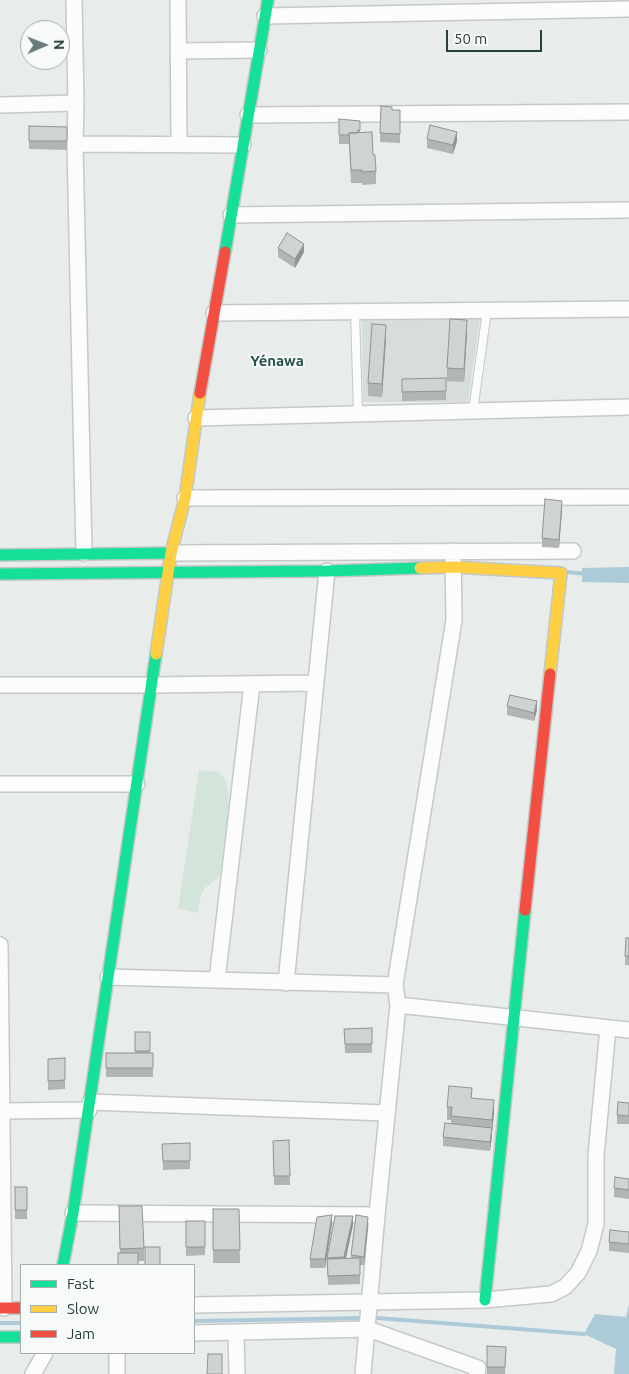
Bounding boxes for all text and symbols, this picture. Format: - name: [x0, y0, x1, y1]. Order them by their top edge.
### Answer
- north arrow: [20, 20, 70, 70]
- scale bar: [449, 20, 545, 52]
- text: 50 m: [454, 30, 487, 47]
- text: N: [51, 39, 67, 50]
- district label: Yénawa: [250, 352, 304, 370]
- legend: [20, 1264, 195, 1354]
- text: Fast: [67, 1275, 94, 1292]
- text: Slow: [67, 1300, 99, 1317]
- text: Jam: [67, 1325, 95, 1342]

